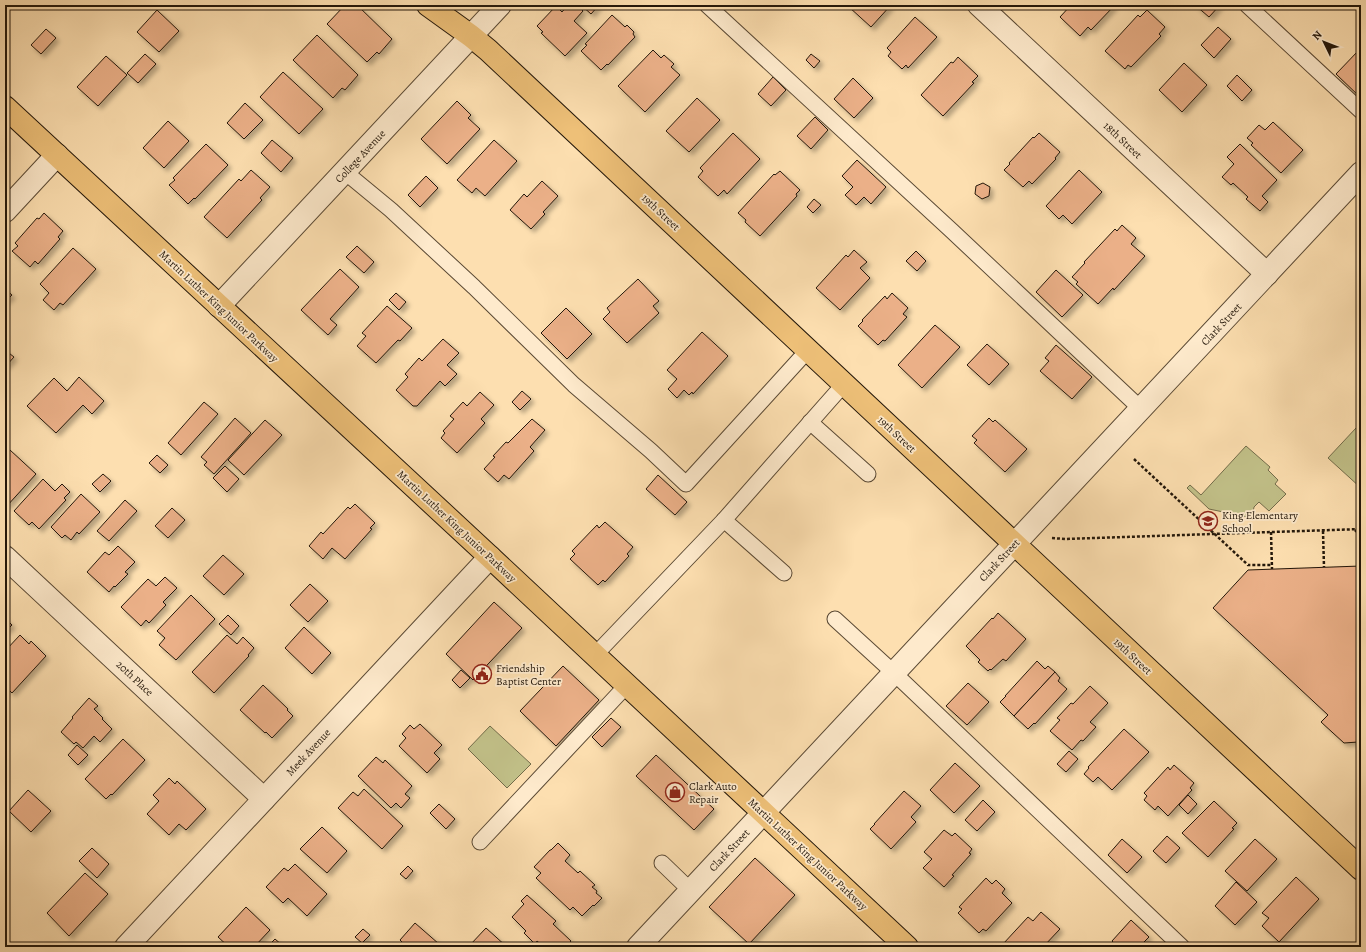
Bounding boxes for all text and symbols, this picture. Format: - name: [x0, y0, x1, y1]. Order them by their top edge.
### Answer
- north arrow: [1304, 22, 1344, 62]
- text: N: [1309, 27, 1325, 44]
- street label: 18th Street: [1100, 119, 1146, 162]
- street label: College Avenue: [332, 126, 389, 186]
- street label: 19th Street: [638, 191, 683, 234]
- street label: Martin Luther King Junior Parkway: [156, 247, 282, 366]
- street label: Clark Street: [1198, 299, 1245, 349]
- street label: 19th Street: [874, 413, 919, 456]
- street label: Martin Luther King Junior Parkway: [394, 467, 520, 586]
- place label: King Elementary School: [1222, 508, 1298, 536]
- school or university icon: King Elementary School: [1197, 510, 1219, 532]
- street label: Clark Street: [976, 535, 1023, 585]
- street label: 19th Street: [1110, 635, 1155, 678]
- street label: 20th Place: [113, 657, 157, 700]
- place label: Friendship Baptist Center: [496, 661, 561, 689]
- public building icon: Friendship Baptist Center: [471, 663, 493, 685]
- street label: Meek Avenue: [283, 725, 334, 779]
- place label: Clark Auto Repair: [689, 779, 737, 807]
- shop icon: Clark Auto Repair: [664, 781, 686, 803]
- street label: Martin Luther King Junior Parkway: [745, 795, 871, 914]
- street label: Clark Street: [706, 825, 753, 875]

